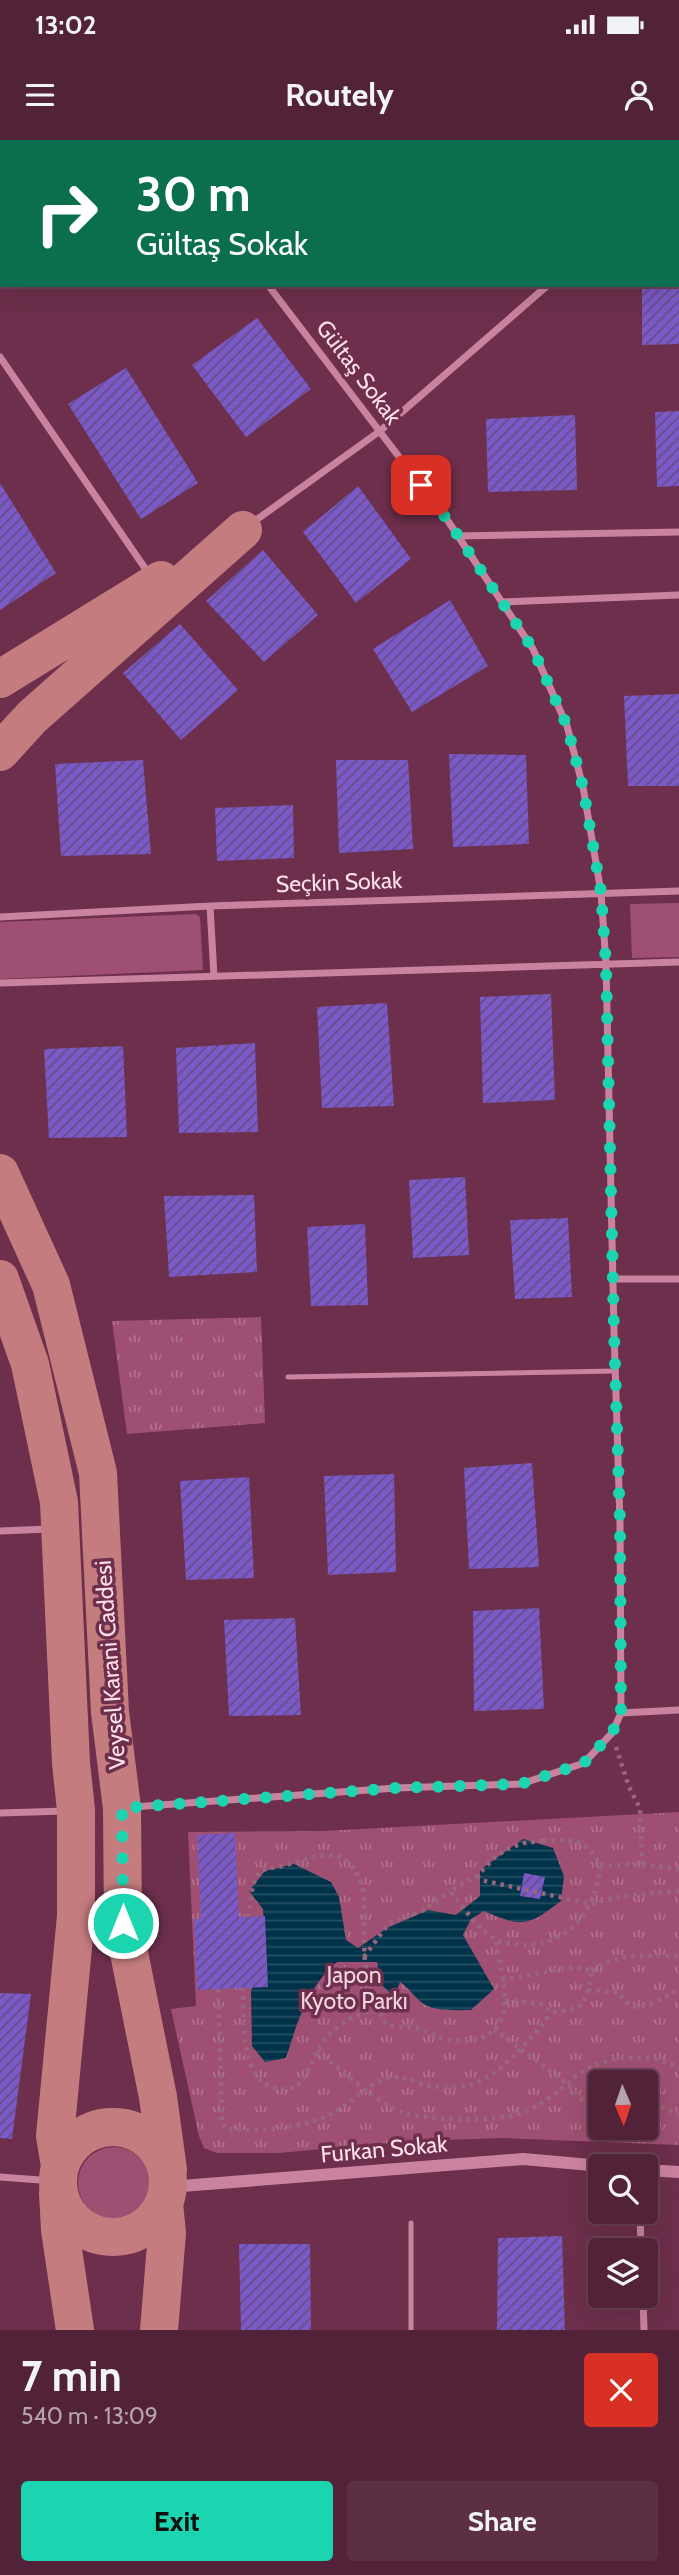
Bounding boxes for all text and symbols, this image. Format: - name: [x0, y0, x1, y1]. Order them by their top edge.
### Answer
- text: 13:02: [35, 9, 97, 41]
- text: Routely: [285, 75, 394, 114]
- icon: menu: [21, 76, 59, 114]
- icon: person: [620, 76, 658, 114]
- text: 30 m: [136, 164, 251, 223]
- icon: right: [21, 168, 112, 259]
- text: Gültaş Sokak: [136, 224, 308, 263]
- street label: Gültaş Sokak: [311, 314, 408, 430]
- pin: [391, 455, 451, 515]
- icon: arrive: [402, 466, 440, 504]
- street label: Seçkin Sokak: [275, 866, 403, 898]
- street label: Veysel Karani Caddesi: [89, 1559, 131, 1771]
- position arrow: [86, 1886, 160, 1960]
- park label: Japon Kyoto Parkı: [300, 1961, 408, 2015]
- north arrow: [588, 2070, 658, 2140]
- map controls: [588, 2070, 658, 2308]
- street label: Furkan Sokak: [319, 2129, 449, 2168]
- button: search: [588, 2154, 658, 2224]
- button: layers: [588, 2238, 658, 2308]
- text: 7 min: [21, 2350, 122, 2402]
- button: close: [584, 2353, 658, 2427]
- text: 540 m · 13:09: [21, 2402, 158, 2430]
- button: Exit: [21, 2481, 333, 2561]
- button: Share: [347, 2481, 658, 2561]

